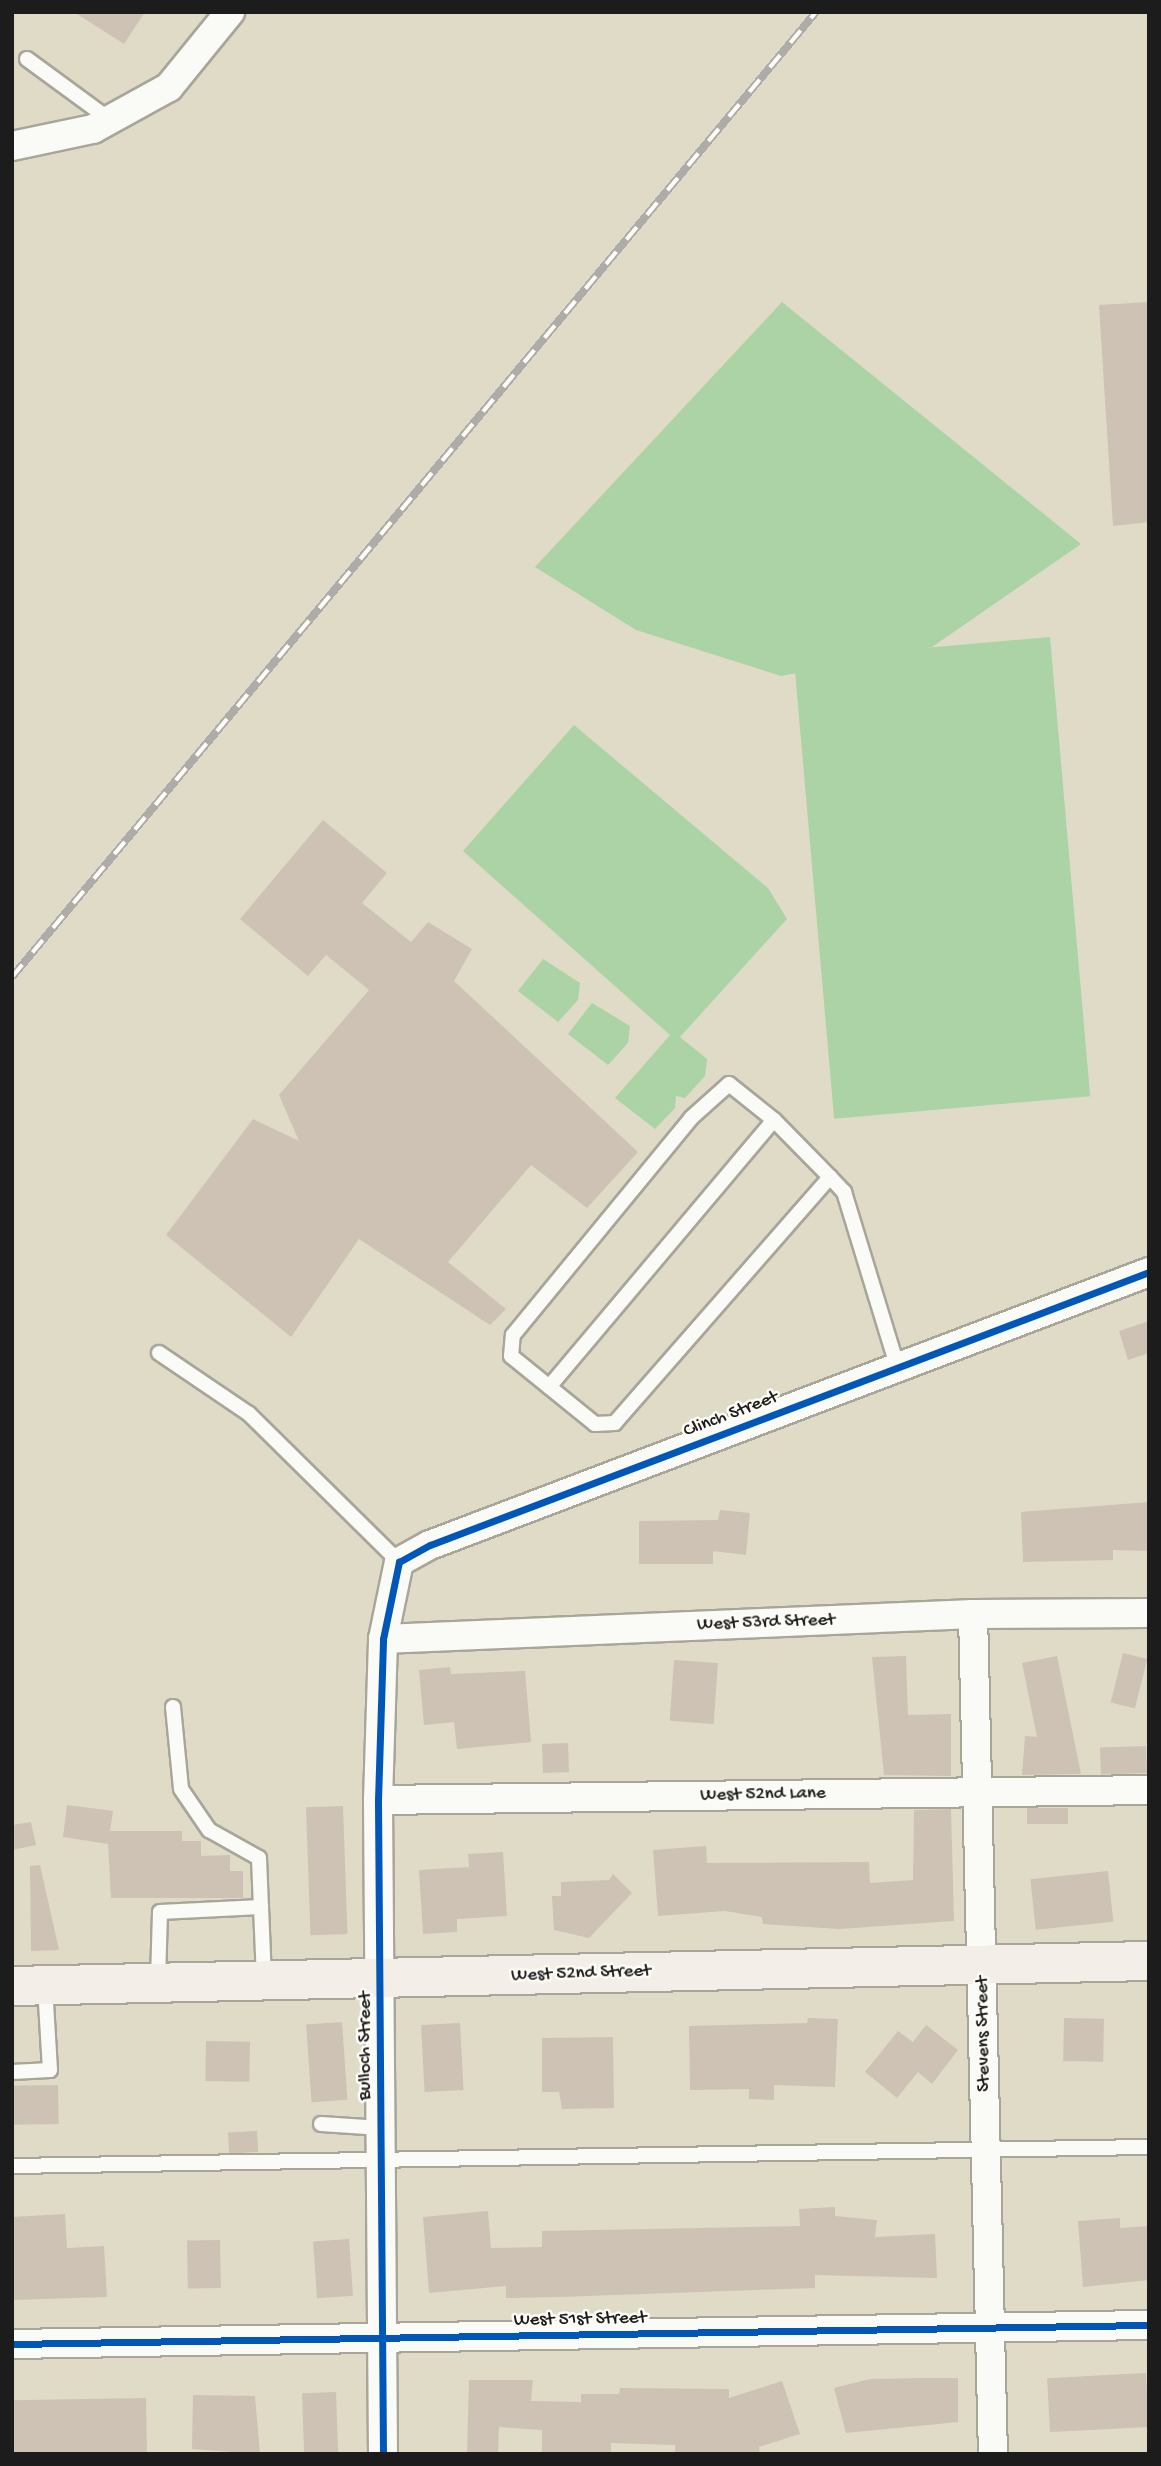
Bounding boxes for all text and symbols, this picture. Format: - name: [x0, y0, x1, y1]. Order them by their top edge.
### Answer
- street label: Clinch Street: [680, 1387, 782, 1443]
- street label: West 53rd Street: [697, 1609, 835, 1637]
- street label: West 52nd Lane: [700, 1783, 826, 1807]
- street label: West 52nd Street: [511, 1960, 651, 1988]
- street label: Stevens Street: [972, 1976, 996, 2092]
- street label: Bulloch Street: [355, 1992, 377, 2100]
- street label: West 51st Street: [513, 2307, 647, 2333]

